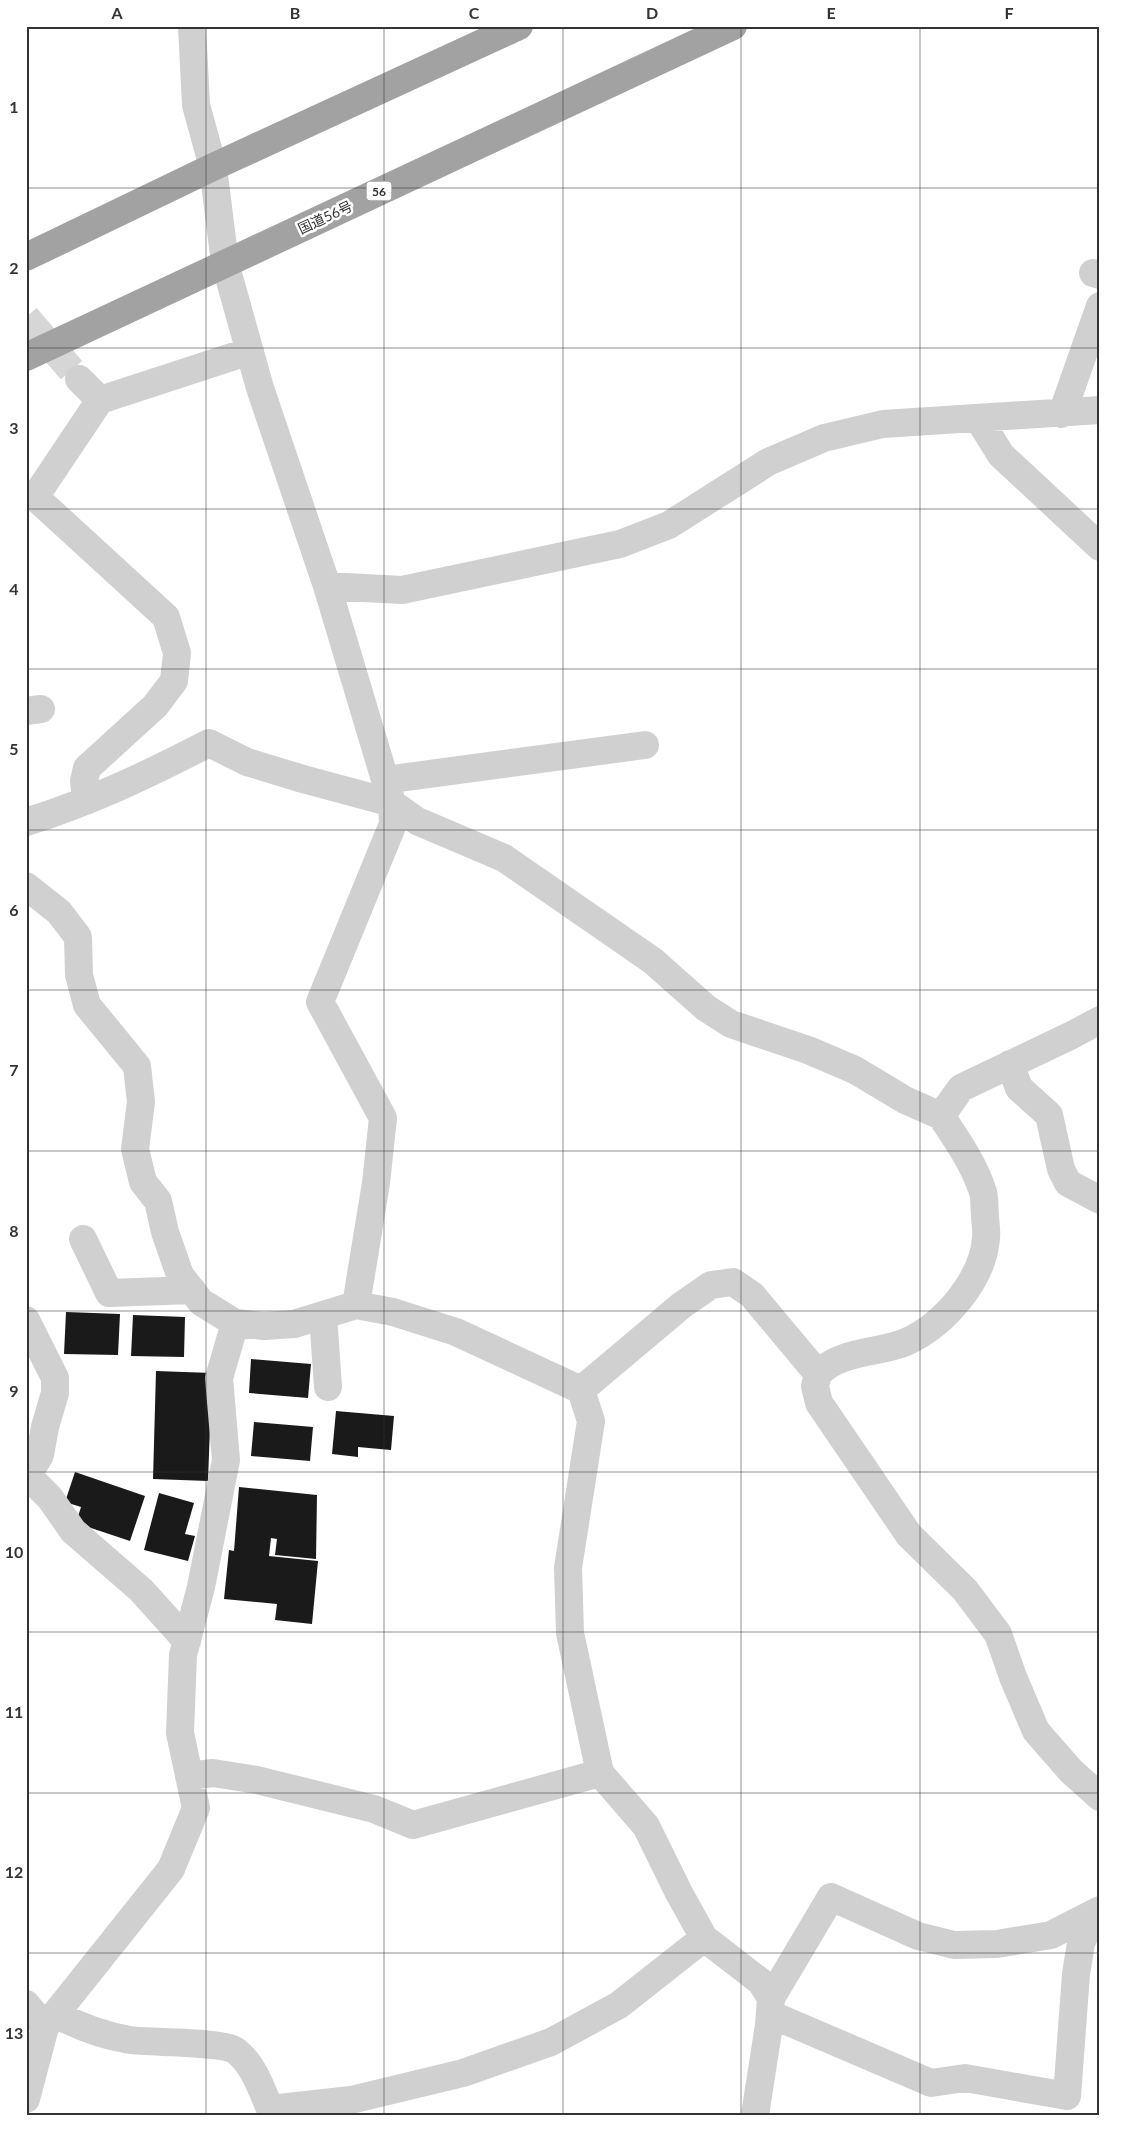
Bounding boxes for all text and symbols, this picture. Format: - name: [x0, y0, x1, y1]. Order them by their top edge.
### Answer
- text: A: [110, 3, 123, 22]
- text: B: [290, 3, 300, 22]
- text: C: [469, 3, 480, 22]
- text: D: [646, 3, 658, 22]
- text: E: [826, 3, 836, 22]
- text: F: [1004, 3, 1014, 22]
- text: 1: [9, 97, 19, 116]
- road number: 56: [366, 182, 392, 200]
- street label: 国道56号: [295, 197, 355, 237]
- text: 2: [9, 258, 19, 277]
- text: 3: [9, 418, 19, 437]
- text: 4: [9, 579, 19, 598]
- text: 5: [9, 739, 19, 758]
- text: 6: [9, 900, 19, 919]
- text: 7: [9, 1060, 19, 1079]
- text: 8: [9, 1221, 19, 1240]
- text: 9: [9, 1381, 19, 1400]
- text: 10: [5, 1542, 23, 1561]
- text: 11: [5, 1702, 23, 1721]
- text: 12: [5, 1862, 23, 1881]
- text: 13: [5, 2023, 23, 2042]

